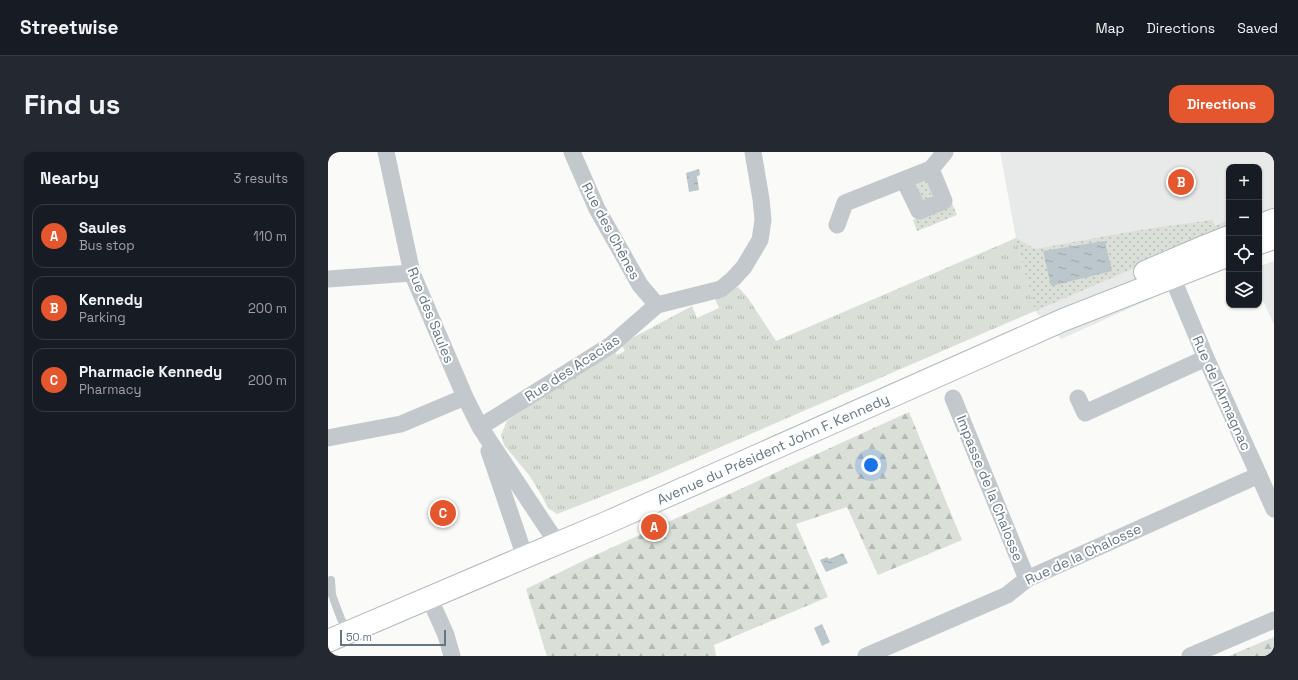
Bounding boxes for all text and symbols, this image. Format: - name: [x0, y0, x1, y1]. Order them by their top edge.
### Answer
- text: Streetwise: [20, 15, 119, 40]
- text: Map: [1095, 19, 1125, 37]
- text: Directions: [1147, 19, 1215, 37]
- text: Saved: [1237, 19, 1278, 37]
- button: Directions: [1169, 85, 1274, 123]
- text: Find us: [24, 86, 121, 122]
- map controls: [1226, 164, 1262, 308]
- button: +: [1226, 164, 1262, 200]
- text: Nearby: [40, 167, 99, 189]
- pin: B: [1168, 167, 1194, 197]
- text: 3 results: [234, 170, 288, 187]
- street label: Rue des Chênes: [578, 179, 644, 283]
- button: −: [1226, 200, 1262, 236]
- text: Saules: [79, 218, 126, 237]
- text: A: [50, 228, 58, 245]
- text: 110 m: [253, 228, 287, 245]
- button: locate: [1226, 236, 1262, 272]
- text: Bus stop: [79, 237, 135, 254]
- street label: Rue des Saules: [404, 264, 458, 366]
- button: layers: [1226, 272, 1262, 308]
- text: Kennedy: [79, 290, 143, 309]
- text: B: [50, 300, 58, 317]
- text: 200 m: [248, 300, 287, 317]
- text: Parking: [79, 309, 126, 326]
- street label: Rue des Acacias: [521, 331, 623, 405]
- street label: Rue de l'Armagnac: [1189, 333, 1255, 453]
- text: Pharmacie Kennedy: [79, 362, 222, 381]
- text: C: [50, 372, 58, 389]
- text: 200 m: [248, 372, 287, 389]
- text: Pharmacy: [79, 381, 141, 398]
- street label: Avenue du Président John F. Kennedy: [654, 389, 892, 509]
- street label: Impasse de la Chalosse: [952, 412, 1028, 564]
- your location: [861, 455, 881, 475]
- pin: C: [430, 498, 456, 528]
- pin: A: [641, 512, 667, 542]
- street label: Rue de la Chalosse: [1022, 519, 1144, 589]
- scale bar: [340, 628, 446, 647]
- text: 50 m: [346, 630, 372, 644]

